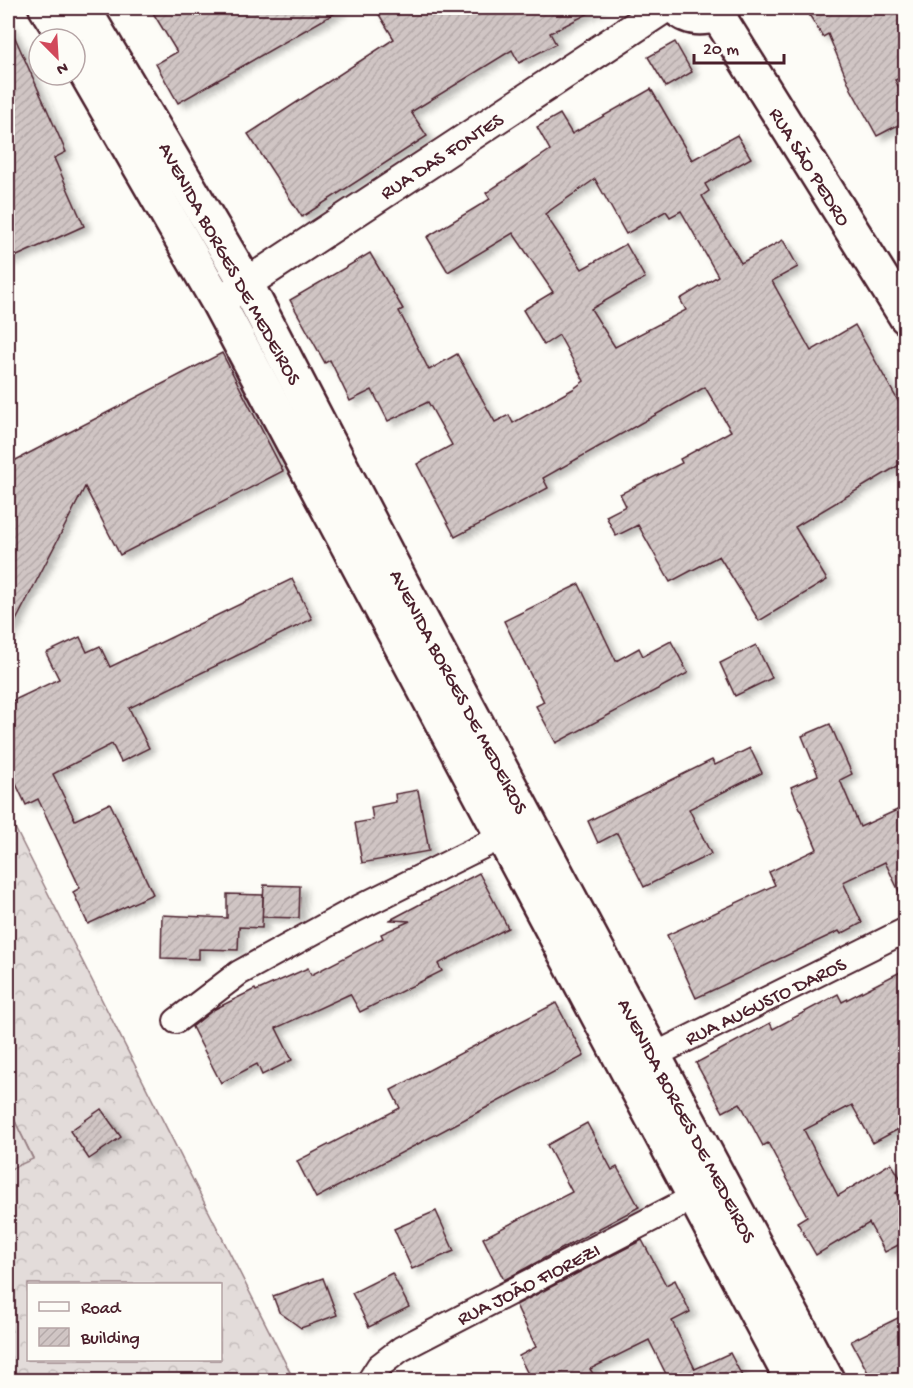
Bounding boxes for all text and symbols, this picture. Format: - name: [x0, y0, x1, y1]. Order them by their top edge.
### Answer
- north arrow: [27, 27, 87, 87]
- scale bar: [694, 27, 784, 65]
- text: 20 m: [703, 40, 739, 61]
- text: N: [53, 57, 70, 79]
- street label: RUA SÃO PEDRO: [762, 104, 855, 231]
- street label: RUA DAS FONTES: [377, 109, 509, 206]
- street label: AVENIDA BORGES DE MEDEIROS: [152, 140, 305, 390]
- street label: AVENIDA BORGES DE MEDEIROS: [383, 567, 532, 819]
- street label: RUA AUGUSTO DAROS: [682, 954, 852, 1052]
- street label: AVENIDA BORGES DE MEDEIROS: [611, 996, 760, 1248]
- street label: RUA JOÃO FIOREZI: [454, 1239, 605, 1332]
- legend: [27, 1283, 222, 1361]
- text: Road: [81, 1299, 122, 1320]
- text: Building: [80, 1329, 140, 1350]

